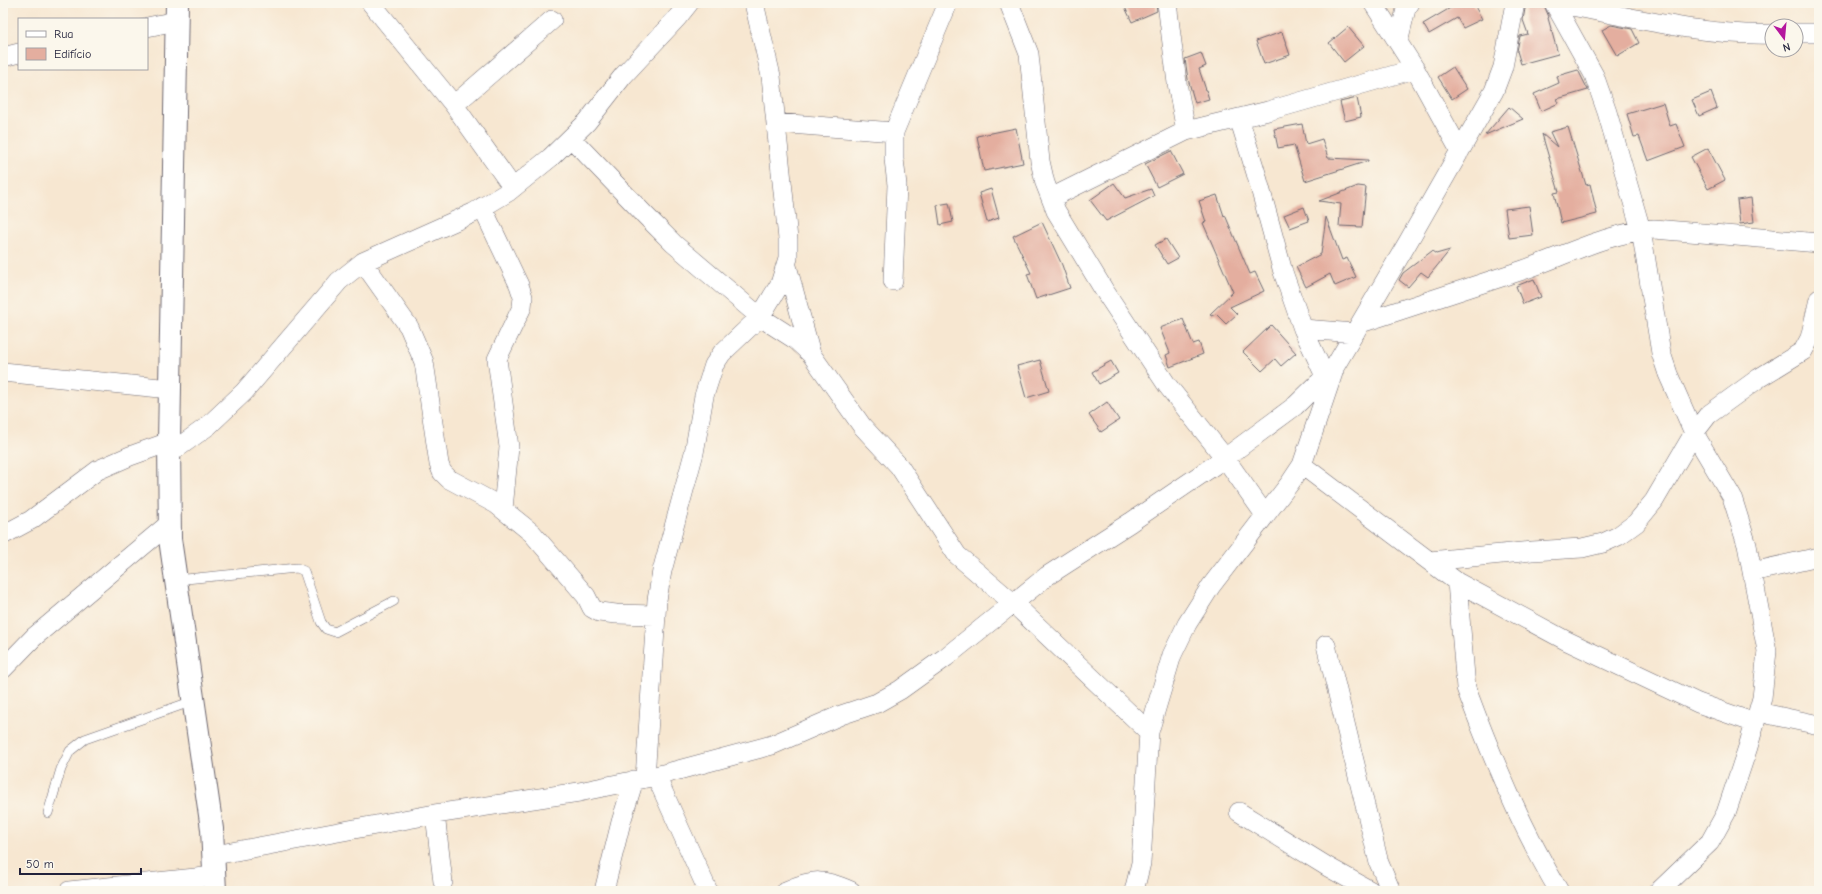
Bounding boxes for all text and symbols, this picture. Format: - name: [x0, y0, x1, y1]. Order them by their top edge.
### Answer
- legend: [18, 18, 148, 70]
- north arrow: [1764, 18, 1804, 58]
- text: Rua: [54, 27, 73, 41]
- text: N: [1781, 40, 1792, 54]
- text: Edifício: [54, 47, 91, 61]
- scale bar: [20, 850, 141, 876]
- text: 50 m: [26, 857, 54, 871]

